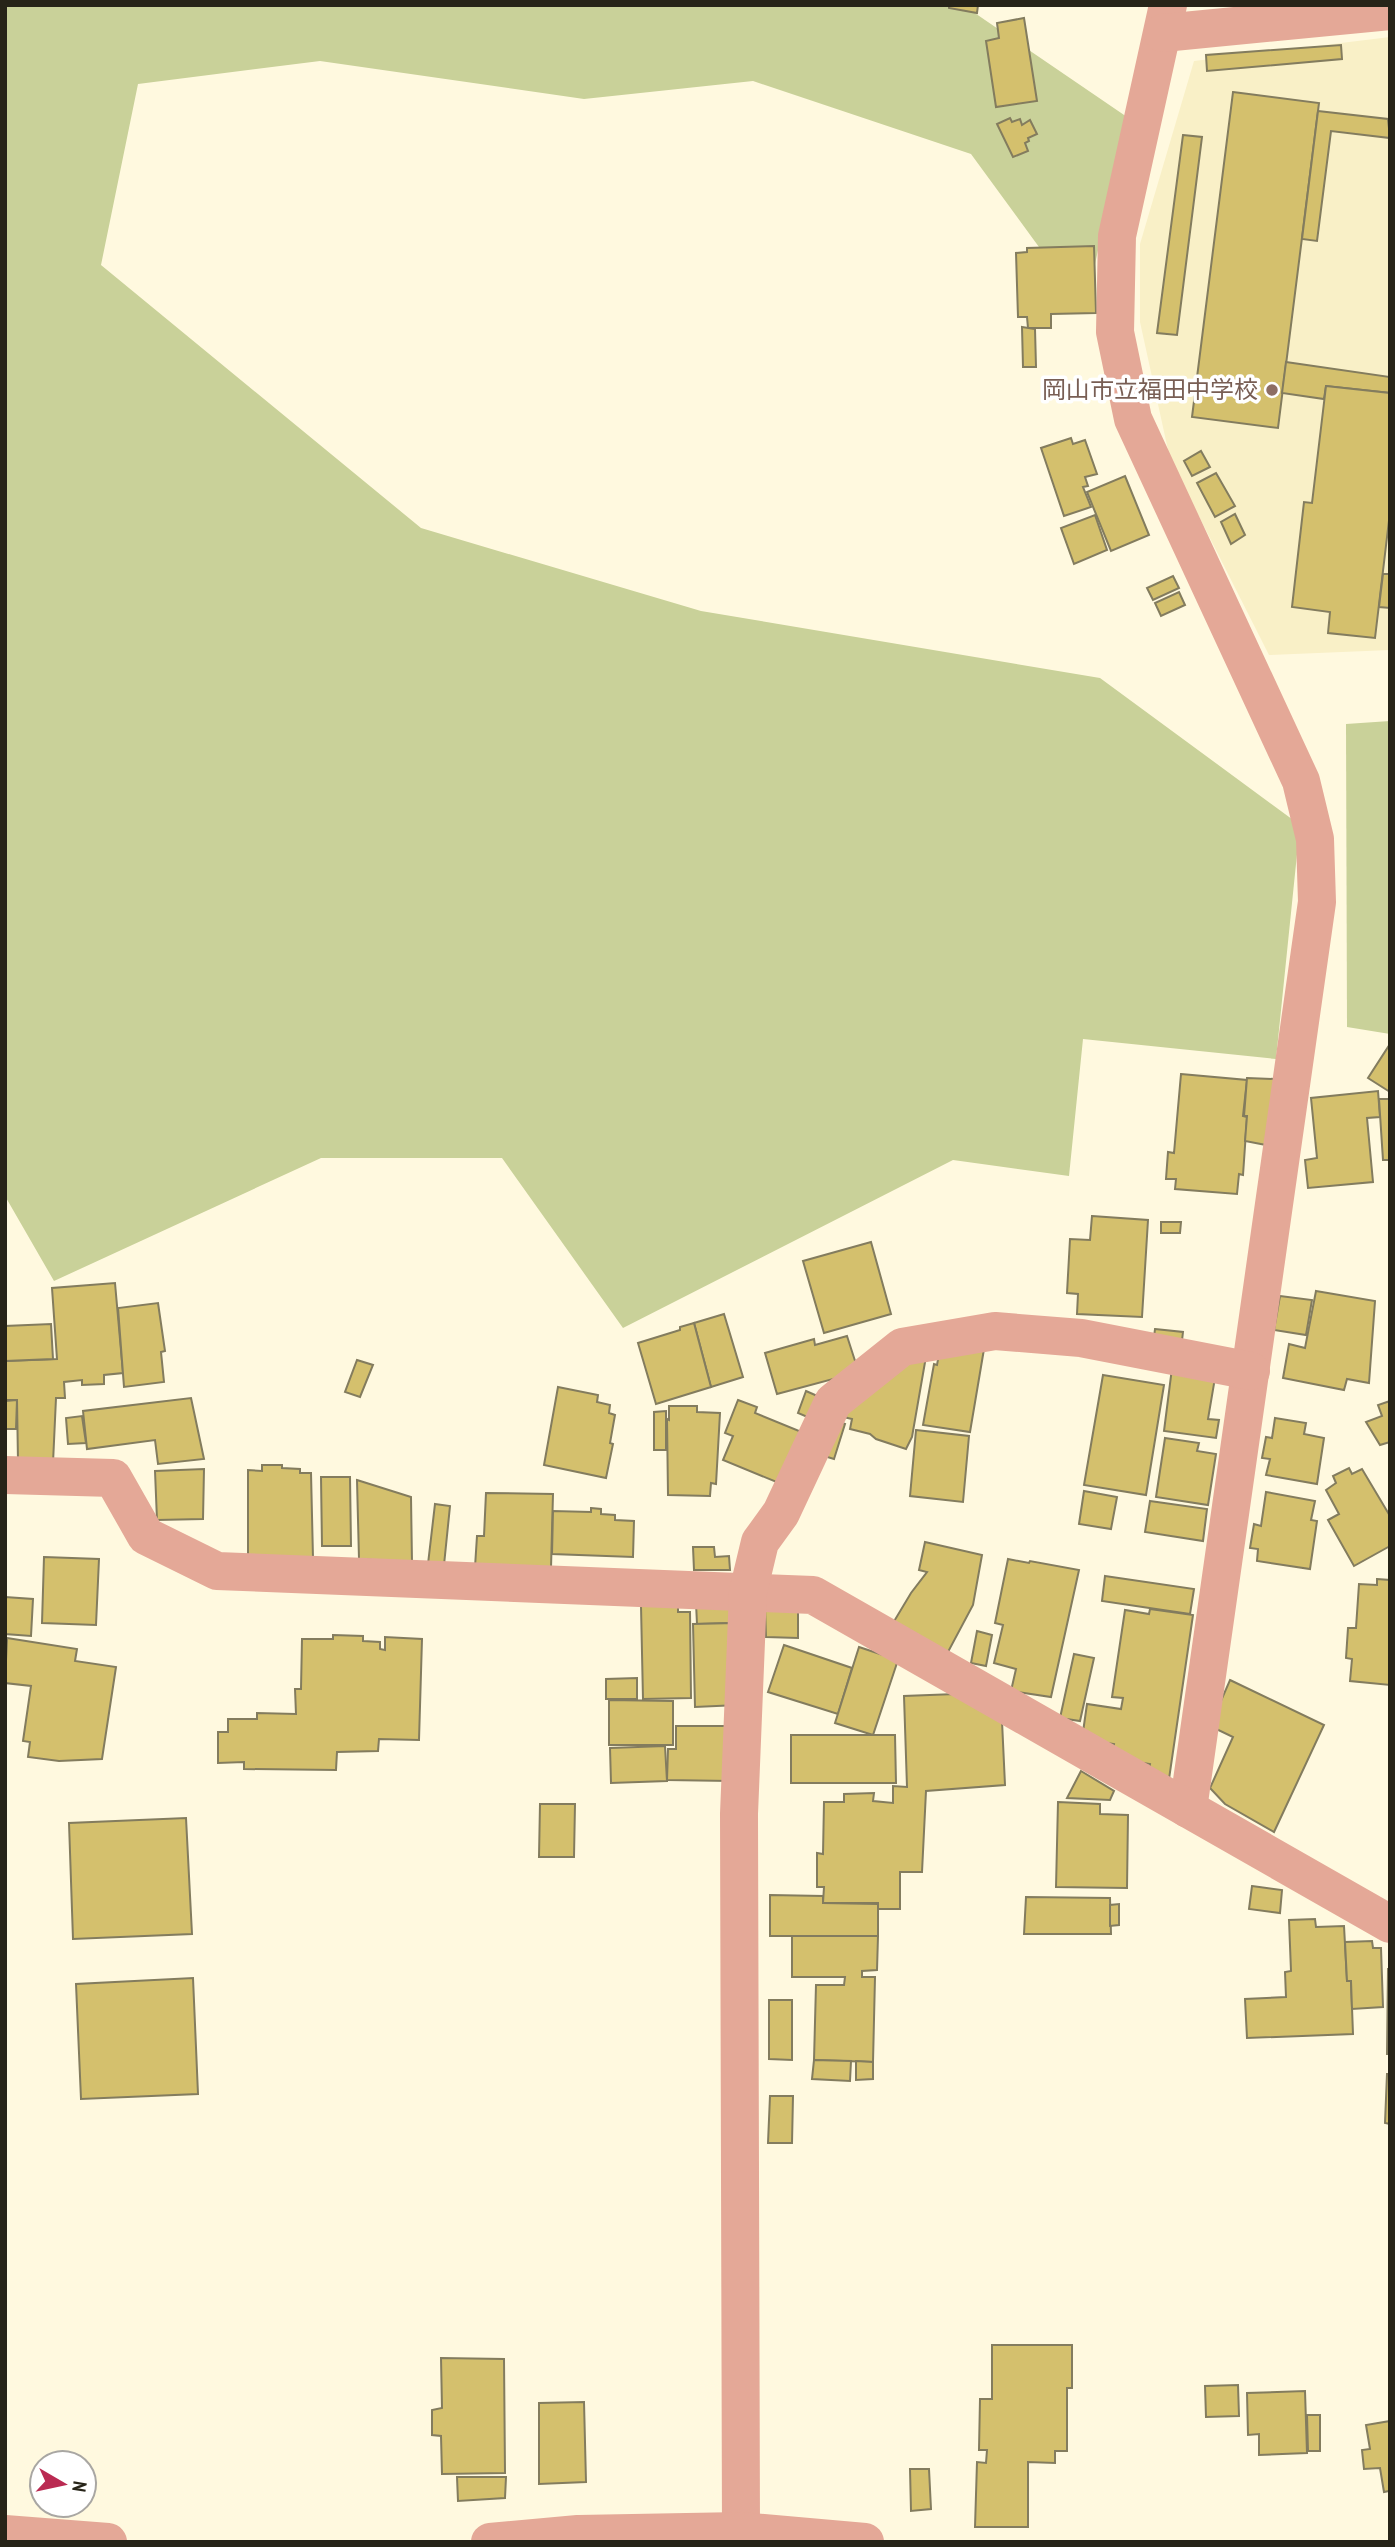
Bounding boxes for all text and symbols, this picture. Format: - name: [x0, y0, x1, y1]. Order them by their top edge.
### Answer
- place label: 岡山市立福田中学校: [1042, 374, 1258, 405]
- marker: 岡山市立福田中学校: [1264, 382, 1280, 398]
- north arrow: [28, 2449, 98, 2519]
- text: N: [67, 2480, 92, 2494]

